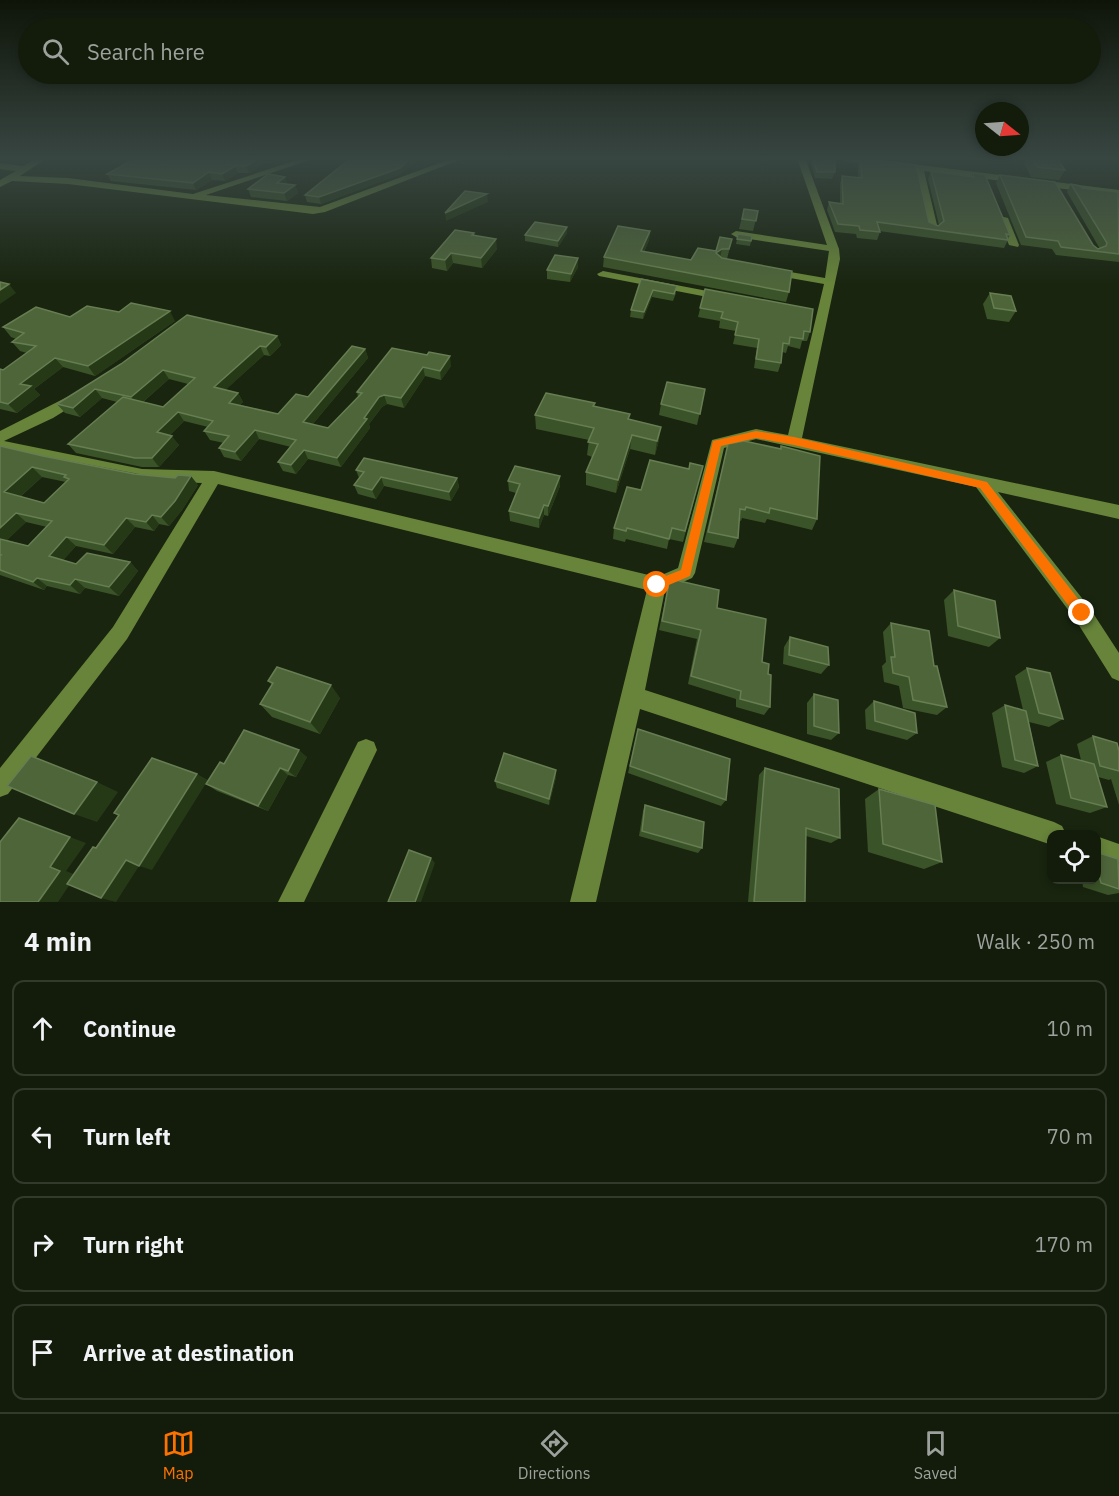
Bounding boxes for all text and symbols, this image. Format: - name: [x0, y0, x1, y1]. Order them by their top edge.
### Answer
- search box: [18, 18, 1101, 84]
- icon: search: [39, 35, 72, 68]
- text: Search here: [87, 37, 205, 66]
- north arrow: [975, 102, 1029, 156]
- route start: [643, 571, 669, 597]
- route end: [1068, 599, 1094, 625]
- map controls: [1047, 830, 1101, 884]
- button: locate: [1047, 830, 1101, 884]
- text: 4 min: [24, 924, 92, 958]
- text: Walk · 250 m: [977, 928, 1095, 955]
- icon: ahead: [26, 1012, 59, 1045]
- text: Continue: [83, 1014, 176, 1043]
- text: 10 m: [1047, 1015, 1093, 1042]
- icon: left: [26, 1120, 59, 1153]
- text: Turn left: [83, 1122, 171, 1151]
- text: 70 m: [1047, 1123, 1093, 1150]
- icon: right: [26, 1228, 59, 1261]
- text: Turn right: [83, 1230, 184, 1259]
- text: 170 m: [1035, 1231, 1093, 1258]
- icon: arrive: [26, 1336, 59, 1369]
- text: Arrive at destination: [83, 1338, 294, 1367]
- tab: Map: [162, 1427, 195, 1483]
- tab: Directions: [518, 1427, 591, 1483]
- tab: Saved: [914, 1427, 957, 1483]

